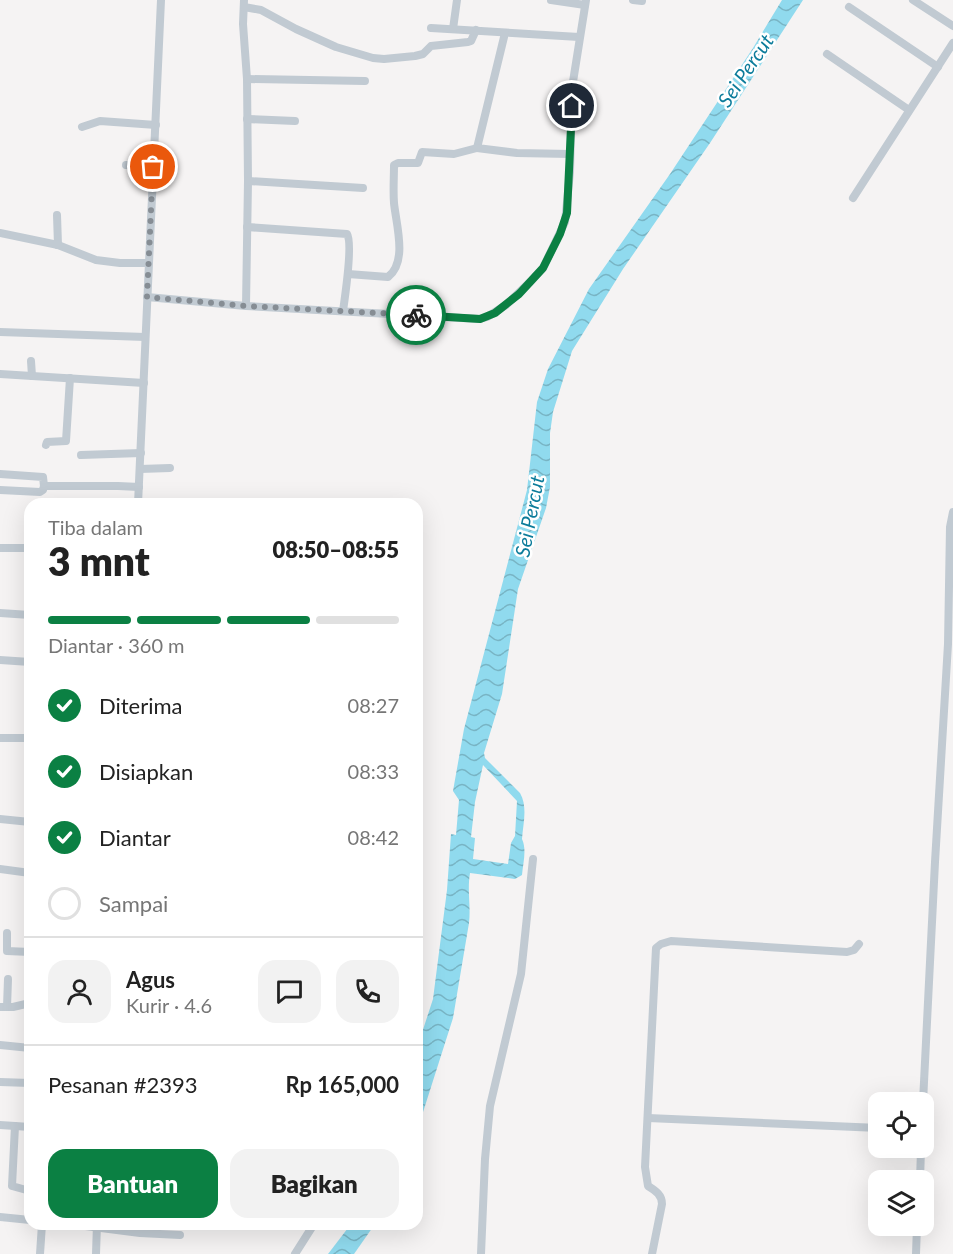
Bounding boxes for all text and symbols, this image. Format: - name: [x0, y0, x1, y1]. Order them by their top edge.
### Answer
- water label: Sei Percut: [712, 29, 778, 111]
- pin: [546, 80, 597, 131]
- icon: home: [555, 89, 588, 122]
- pin: [127, 141, 178, 192]
- icon: bag: [136, 150, 169, 183]
- courier: [386, 285, 446, 345]
- icon: bike: [400, 299, 433, 332]
- water label: Sei Percut: [509, 473, 549, 559]
- text: Tiba dalam: [48, 515, 143, 539]
- text: 08:50–08:55: [273, 536, 399, 563]
- text: 3 mnt: [48, 538, 150, 584]
- text: Diantar · 360 m: [48, 633, 185, 657]
- icon: check: [48, 689, 81, 722]
- text: Diterima: [99, 692, 183, 719]
- text: 08:27: [348, 693, 399, 717]
- icon: check: [48, 755, 81, 788]
- text: Disiapkan: [99, 758, 193, 785]
- text: 08:33: [348, 759, 399, 783]
- icon: check: [48, 821, 81, 854]
- text: Diantar: [99, 824, 171, 851]
- text: 08:42: [348, 825, 399, 849]
- text: Sampai: [99, 890, 168, 917]
- button: person: [48, 960, 111, 1023]
- button: chat: [258, 960, 321, 1023]
- button: phone: [336, 960, 399, 1023]
- text: Agus: [126, 966, 175, 993]
- text: Kurir · 4.6: [126, 993, 212, 1017]
- text: Pesanan #2393: [48, 1071, 198, 1098]
- text: Rp 165,000: [285, 1071, 399, 1098]
- map controls: [868, 1092, 934, 1236]
- button: locate: [868, 1092, 934, 1158]
- button: Bantuan: [48, 1149, 218, 1218]
- button: Bagikan: [230, 1149, 399, 1218]
- button: layers: [868, 1170, 934, 1236]

